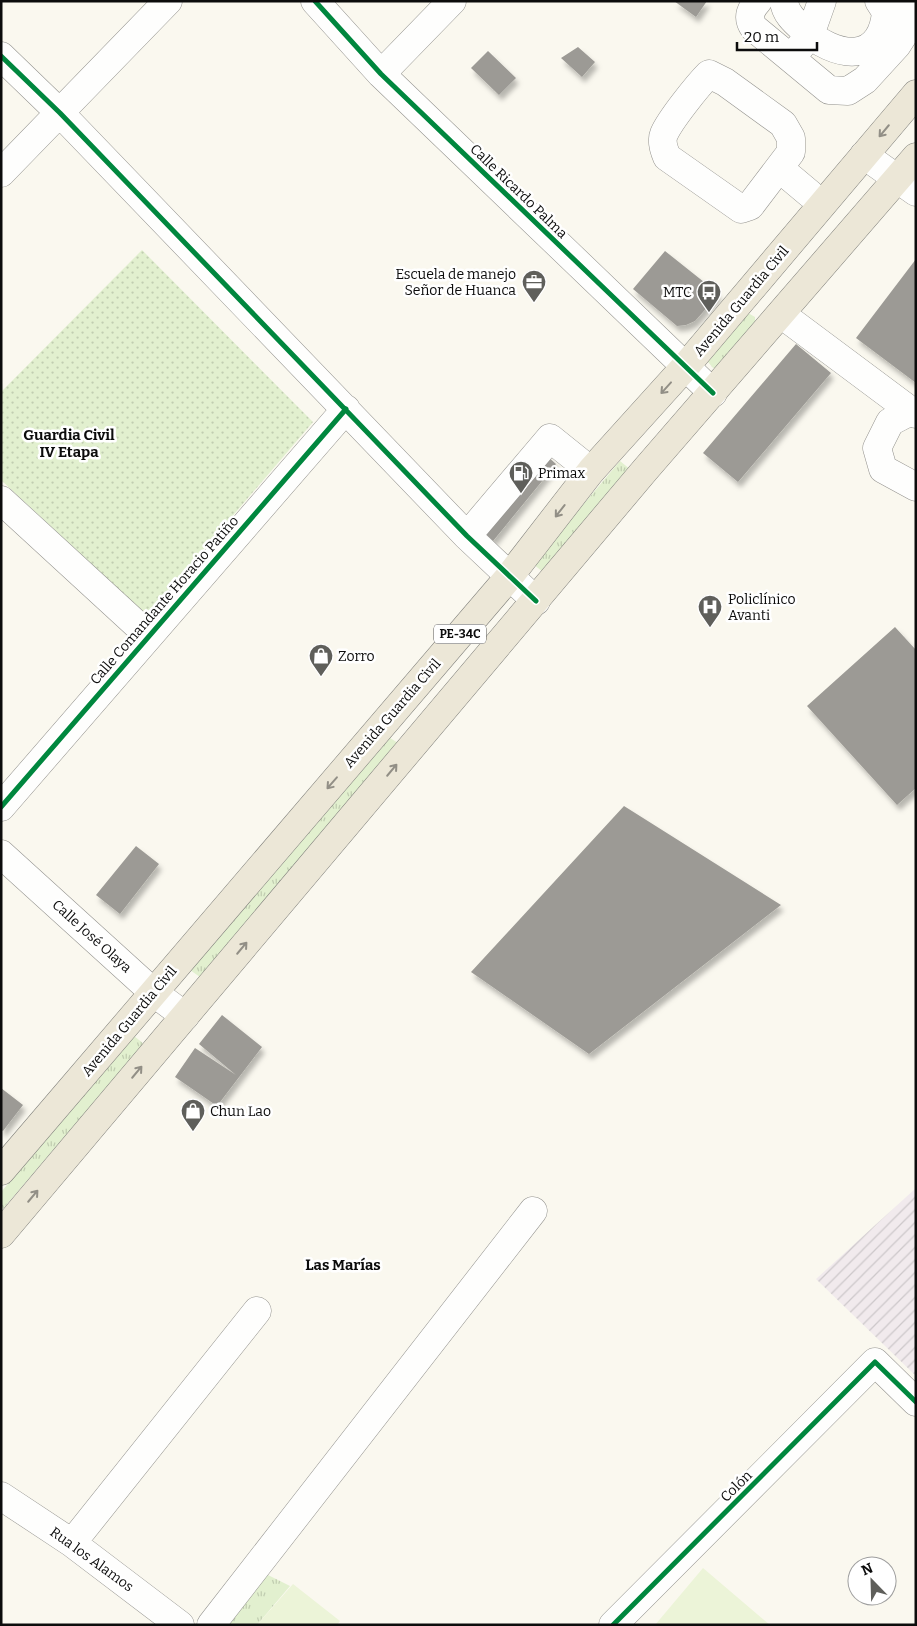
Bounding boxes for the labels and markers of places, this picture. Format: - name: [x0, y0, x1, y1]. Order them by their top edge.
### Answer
- place label: Escuela de manejo Señor de Huanca: [395, 266, 516, 299]
- office icon: Escuela de manejo Señor de Huanca: [521, 269, 547, 303]
- bus stop icon: MTC: [696, 279, 722, 313]
- place label: MTC: [663, 284, 692, 301]
- fuel station icon: Primax: [508, 460, 534, 494]
- place label: Primax: [538, 465, 585, 482]
- place label: Policlínico Avanti: [728, 591, 796, 624]
- hospital icon: Policlínico Avanti: [697, 594, 723, 628]
- shop icon: Zorro: [308, 643, 334, 677]
- place label: Zorro: [338, 648, 374, 665]
- shop icon: Chun Lao: [180, 1098, 206, 1132]
- place label: Chun Lao: [210, 1103, 271, 1120]

